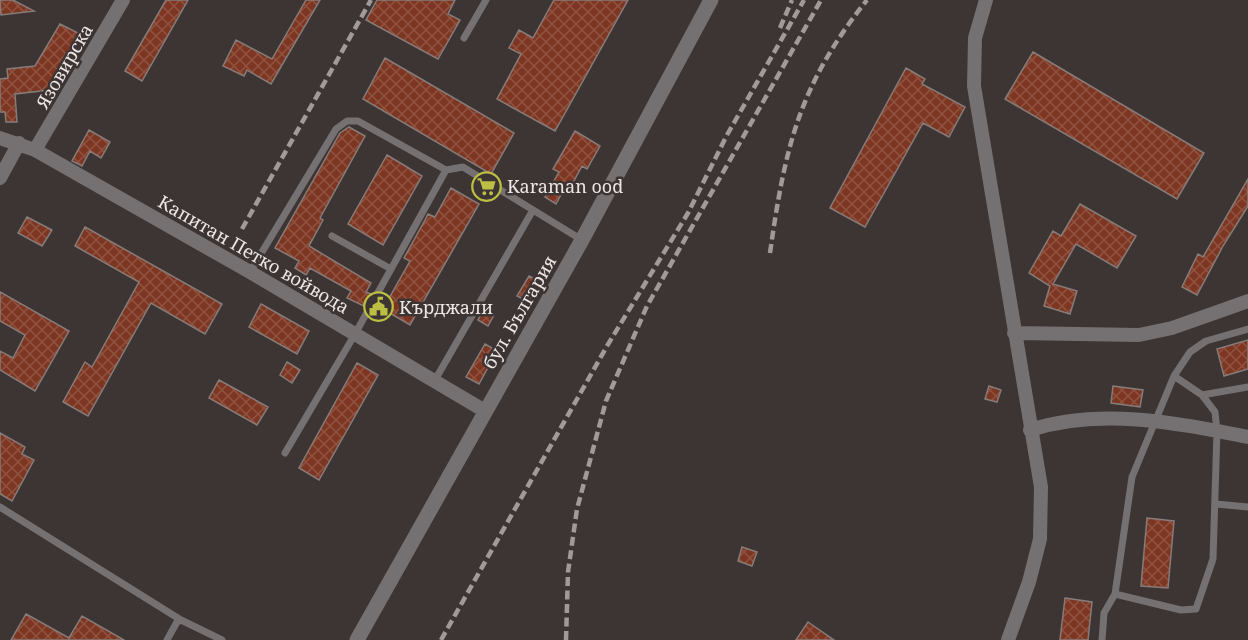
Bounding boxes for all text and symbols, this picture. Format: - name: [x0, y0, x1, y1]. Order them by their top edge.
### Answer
- street label: Язовирска: [30, 19, 98, 114]
- supermarket icon: Karaman ood: [470, 170, 502, 202]
- place label: Karaman ood: [507, 174, 623, 198]
- street label: Капитан Петко войвода: [154, 189, 354, 319]
- street label: бул. България: [477, 251, 561, 373]
- public building icon: Кърджали: [362, 291, 394, 323]
- place label: Кърджали: [399, 295, 493, 319]

